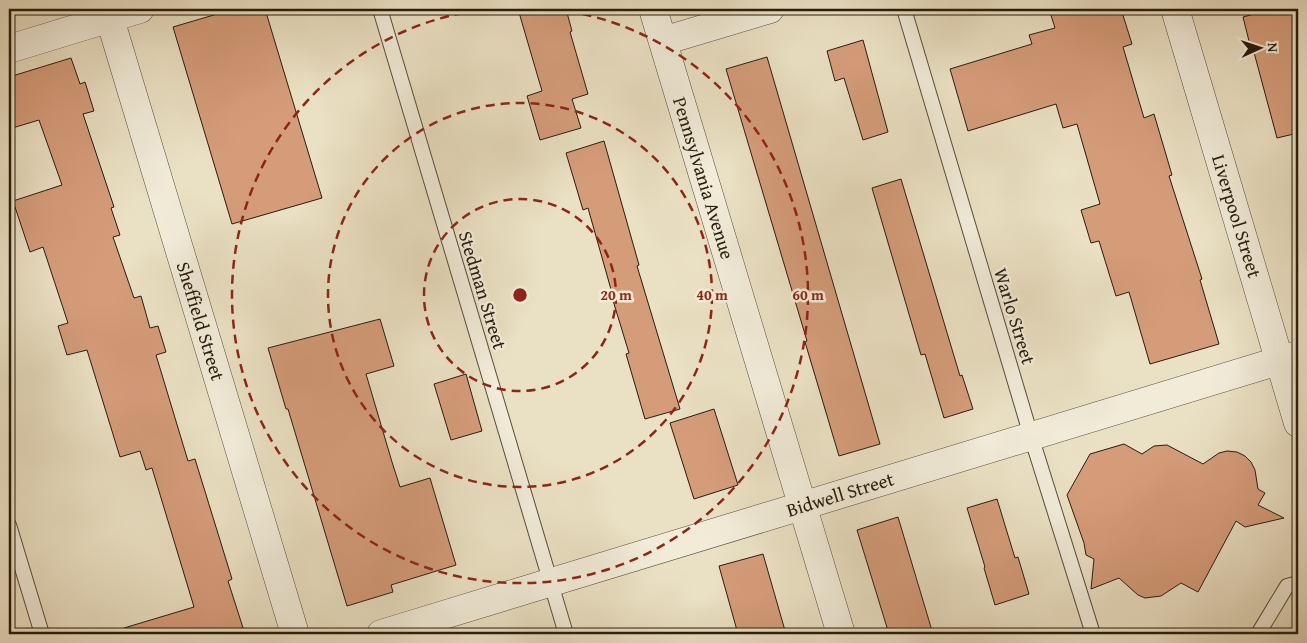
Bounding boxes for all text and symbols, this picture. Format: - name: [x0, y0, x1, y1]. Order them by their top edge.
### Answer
- north arrow: [1234, 22, 1284, 72]
- text: N: [1263, 42, 1283, 53]
- street label: Pennsylvania Avenue: [666, 93, 742, 263]
- street label: Liverpool Street: [1205, 151, 1269, 281]
- street label: Stedman Street: [452, 227, 514, 353]
- street label: Sheffield Street: [170, 258, 232, 384]
- street label: Warlo Street: [987, 264, 1043, 368]
- text: 20 m: [600, 284, 632, 305]
- text: 40 m: [696, 284, 728, 305]
- text: 60 m: [792, 284, 824, 305]
- centre of rings: [511, 286, 529, 304]
- street label: Bidwell Street: [783, 464, 898, 524]

